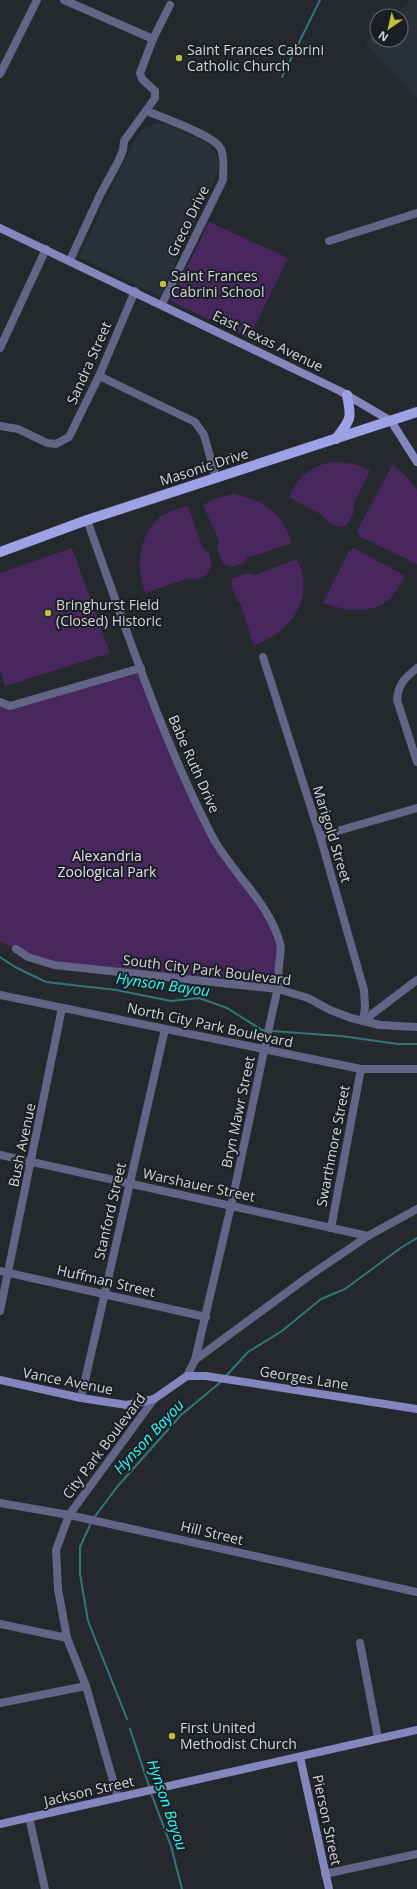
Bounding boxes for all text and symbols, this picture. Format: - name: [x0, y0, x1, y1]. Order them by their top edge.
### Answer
- north arrow: [369, 8, 409, 48]
- text: N: [375, 28, 391, 45]
- place label: Saint Frances Cabrini Catholic Church: [187, 40, 324, 75]
- marker: Saint Frances Cabrini Catholic Church: [174, 53, 184, 63]
- street label: Greco Drive: [162, 182, 213, 259]
- place label: Saint Frances Cabrini School: [171, 266, 265, 301]
- marker: Saint Frances Cabrini School: [158, 279, 168, 289]
- street label: East Texas Avenue: [210, 306, 327, 376]
- street label: Sandra Street: [62, 318, 115, 407]
- street label: Masonic Drive: [157, 443, 251, 490]
- place label: Bringhurst Field (Closed) Historic: [56, 595, 162, 630]
- marker: Bringhurst Field (Closed) Historic: [43, 608, 53, 618]
- street label: Babe Ruth Drive: [164, 712, 225, 816]
- street label: Marigold Street: [309, 783, 356, 885]
- park label: Alexandria Zoological Park: [58, 846, 157, 881]
- street label: South City Park Boulevard: [122, 950, 292, 989]
- water label: Hynson Bayou: [115, 968, 212, 1001]
- street label: North City Park Boulevard: [125, 998, 295, 1051]
- street label: Bryn Mawr Street: [216, 1054, 259, 1169]
- street label: Swarthmore Street: [311, 1084, 354, 1208]
- street label: Bush Avenue: [3, 1101, 40, 1189]
- street label: Stanford Street: [89, 1160, 130, 1261]
- street label: Warshauer Street: [141, 1163, 257, 1206]
- street label: Huffman Street: [55, 1260, 157, 1301]
- street label: Georges Lane: [258, 1361, 350, 1394]
- street label: Vance Avenue: [21, 1362, 115, 1399]
- street label: City Park Boulevard: [58, 1389, 150, 1502]
- water label: Hynson Bayou: [109, 1395, 188, 1478]
- street label: Hill Street: [179, 1516, 245, 1549]
- place label: First United Methodist Church: [180, 1718, 297, 1753]
- marker: First United Methodist Church: [167, 1731, 177, 1741]
- water label: Hynson Bayou: [143, 1757, 193, 1853]
- street label: Jackson Street: [40, 1771, 136, 1811]
- street label: Pierson Street: [309, 1773, 346, 1867]

